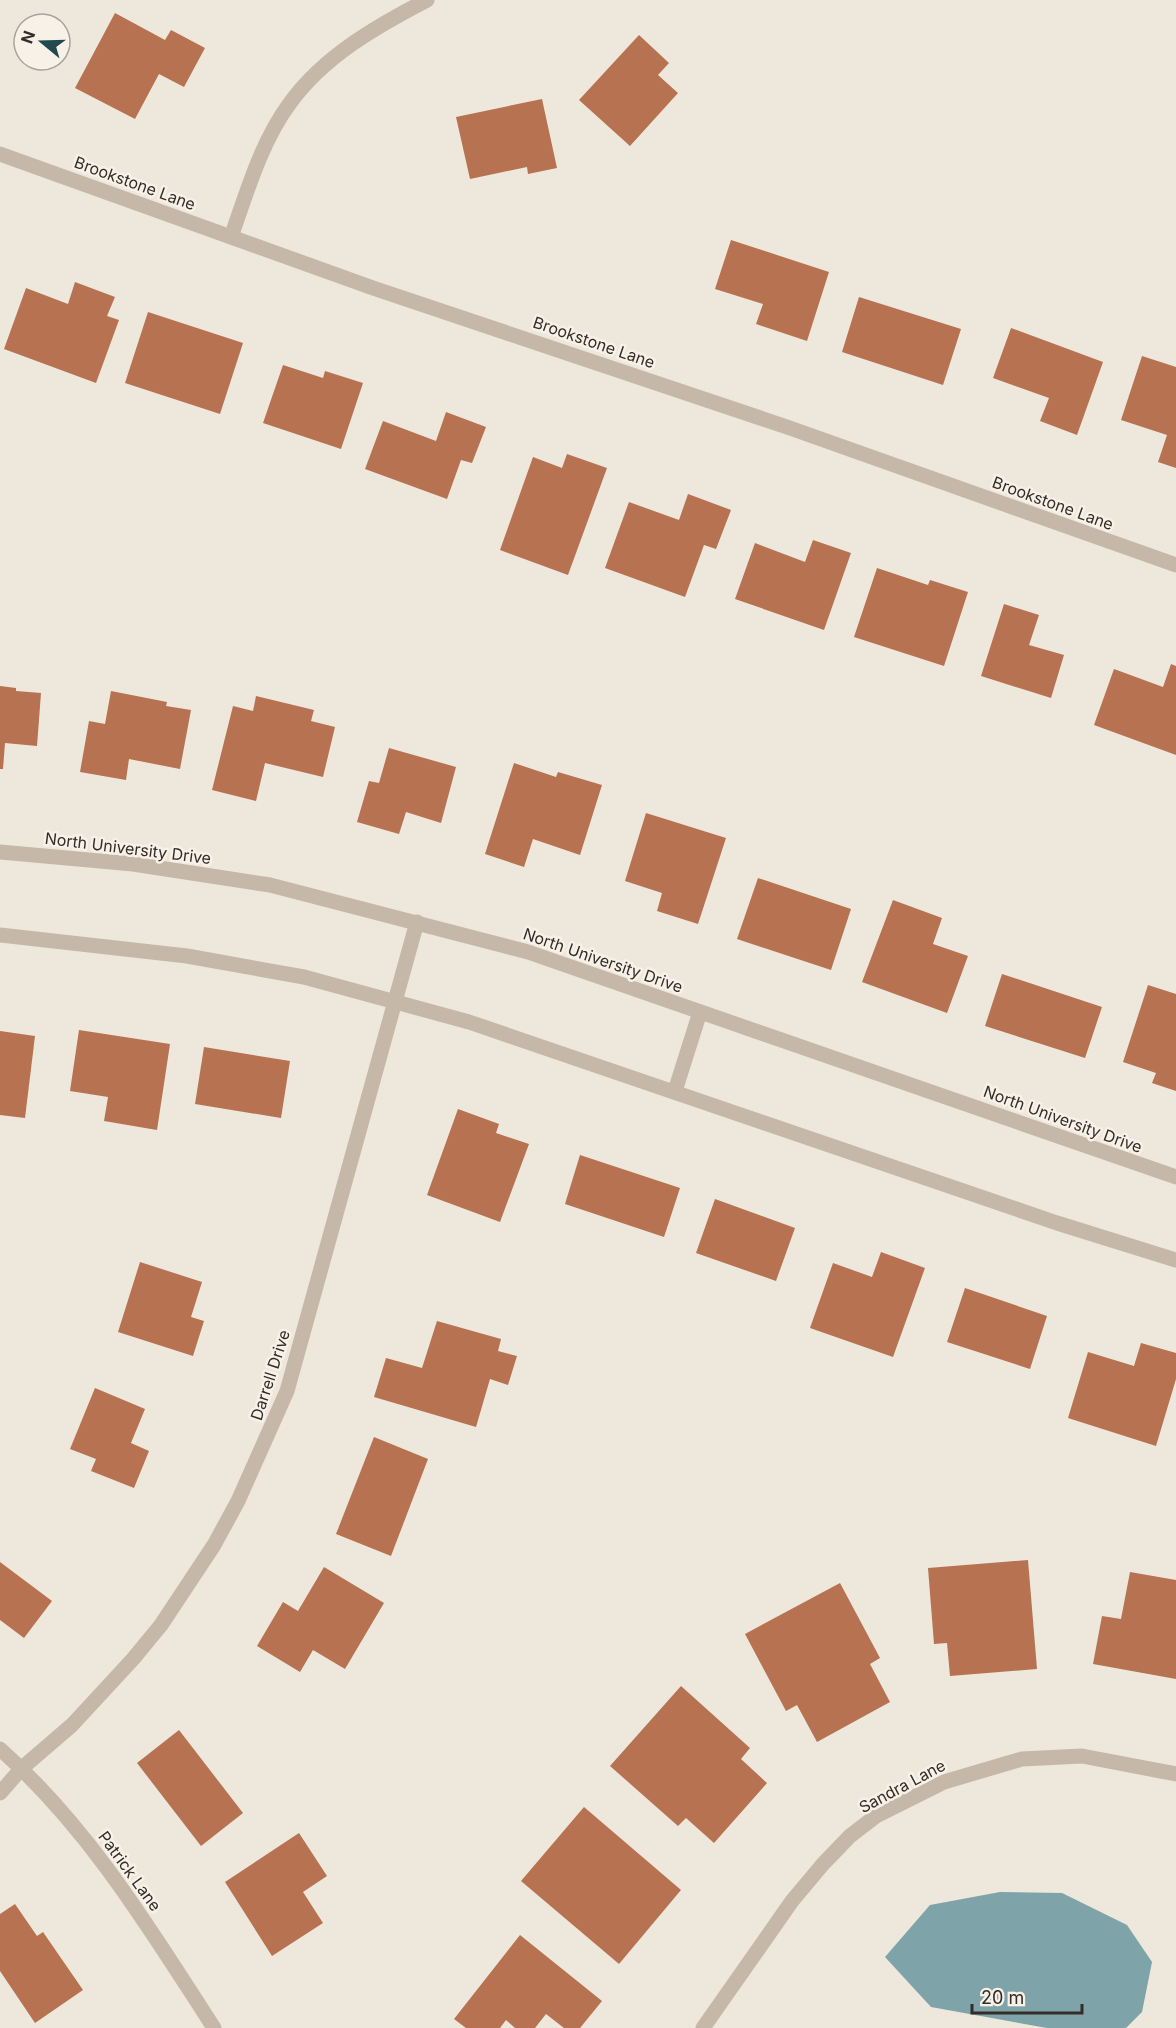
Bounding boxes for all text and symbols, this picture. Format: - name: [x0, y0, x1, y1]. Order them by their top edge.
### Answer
- north arrow: [12, 12, 72, 72]
- text: N: [16, 28, 39, 46]
- street label: Brookstone Lane: [72, 152, 198, 214]
- street label: Brookstone Lane: [531, 312, 657, 372]
- street label: Brookstone Lane: [990, 472, 1116, 534]
- street label: North University Drive: [44, 828, 212, 868]
- street label: North University Drive: [521, 923, 685, 997]
- street label: North University Drive: [981, 1081, 1145, 1157]
- street label: Darrell Drive: [246, 1327, 294, 1423]
- street label: Sandra Lane: [855, 1755, 949, 1817]
- street label: Patrick Lane: [94, 1827, 166, 1915]
- scale bar: [972, 1977, 1082, 2015]
- text: 20 m: [981, 1987, 1024, 2008]

